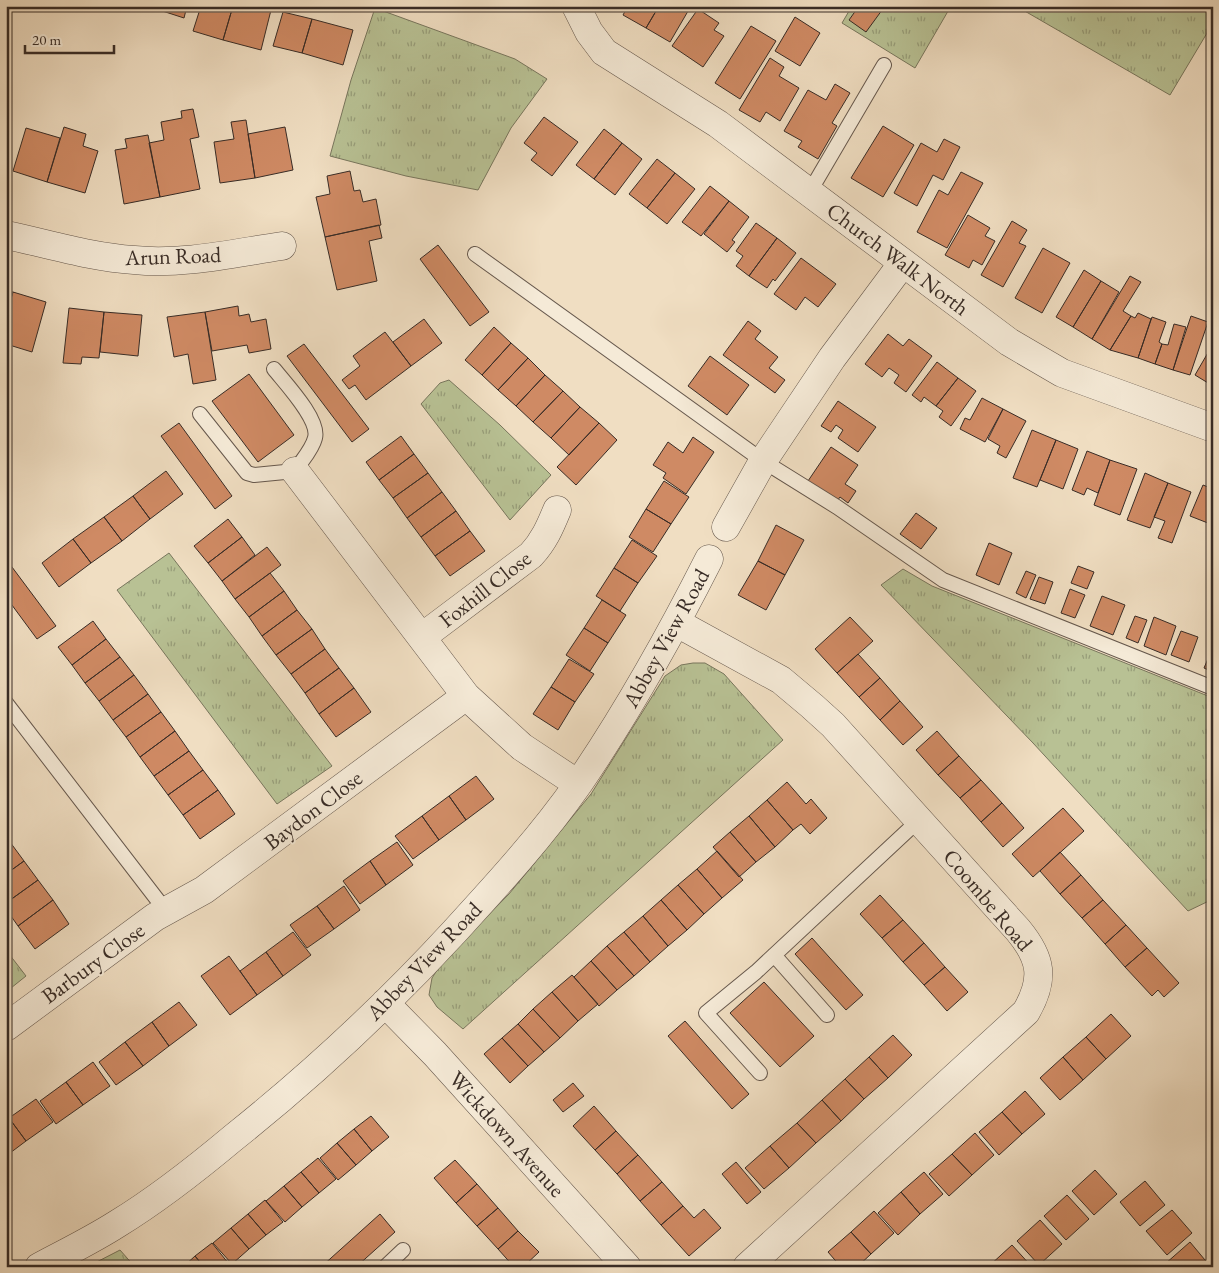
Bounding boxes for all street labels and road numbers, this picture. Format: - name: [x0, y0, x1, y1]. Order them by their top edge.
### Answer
- street label: Church Walk North: [821, 196, 975, 322]
- street label: Arun Road: [123, 240, 222, 272]
- street label: Foxhill Close: [433, 544, 537, 634]
- street label: Abbey View Road: [615, 563, 717, 713]
- street label: Baydon Close: [258, 763, 368, 857]
- street label: Coombe Road: [937, 843, 1040, 958]
- street label: Abbey View Road: [359, 895, 489, 1027]
- street label: Barbury Close: [36, 916, 151, 1010]
- street label: Wickdown Avenue: [443, 1065, 572, 1204]

